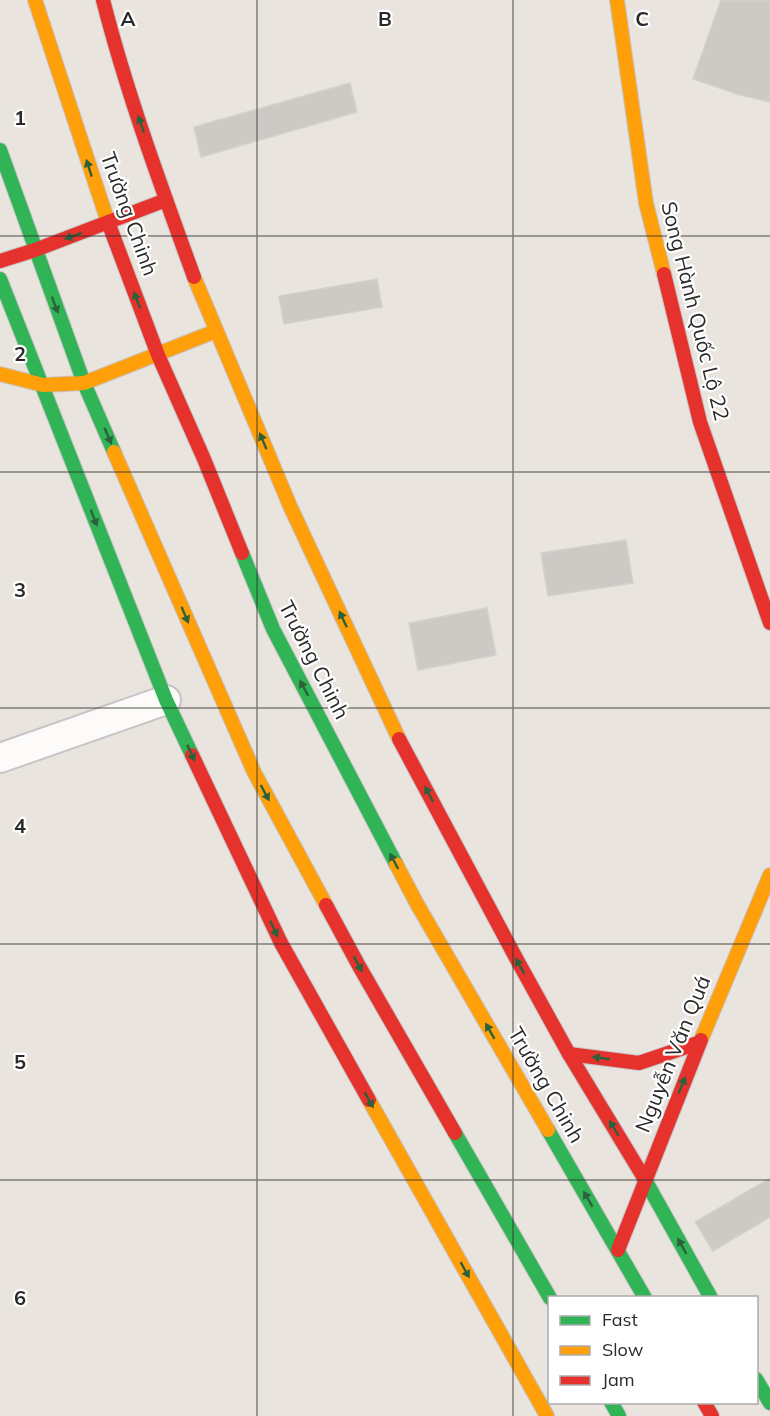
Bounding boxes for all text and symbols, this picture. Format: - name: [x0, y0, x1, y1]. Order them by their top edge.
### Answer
- text: A: [121, 6, 136, 31]
- text: B: [378, 6, 392, 31]
- text: C: [635, 6, 649, 31]
- text: 1: [14, 105, 26, 130]
- one-way arrow: [136, 115, 145, 133]
- street label: Trường Chinh: [96, 148, 164, 279]
- one-way arrow: [84, 159, 94, 177]
- street label: Song Hành Quốc Lộ 22: [656, 199, 736, 423]
- one-way arrow: [64, 232, 82, 242]
- one-way arrow: [132, 291, 142, 309]
- one-way arrow: [51, 296, 61, 314]
- text: 2: [14, 341, 26, 366]
- one-way arrow: [103, 428, 112, 445]
- one-way arrow: [258, 432, 267, 450]
- one-way arrow: [90, 509, 100, 527]
- text: 3: [14, 577, 26, 602]
- street label: Trường Chinh: [274, 596, 356, 723]
- one-way arrow: [180, 607, 190, 625]
- one-way arrow: [339, 610, 348, 627]
- one-way arrow: [299, 680, 309, 697]
- one-way arrow: [186, 745, 195, 762]
- one-way arrow: [260, 784, 270, 801]
- one-way arrow: [424, 785, 434, 802]
- text: 4: [14, 813, 26, 838]
- one-way arrow: [389, 852, 399, 869]
- one-way arrow: [270, 921, 279, 938]
- one-way arrow: [353, 956, 363, 973]
- one-way arrow: [515, 957, 525, 974]
- street label: Nguyễn Văn Quá: [629, 971, 715, 1136]
- one-way arrow: [485, 1022, 495, 1039]
- street label: Trường Chinh: [503, 1022, 591, 1147]
- text: 5: [14, 1049, 26, 1074]
- one-way arrow: [592, 1054, 611, 1063]
- one-way arrow: [678, 1076, 687, 1094]
- one-way arrow: [364, 1092, 374, 1109]
- one-way arrow: [609, 1120, 620, 1136]
- one-way arrow: [583, 1191, 594, 1207]
- one-way arrow: [678, 1238, 688, 1255]
- one-way arrow: [459, 1262, 470, 1278]
- text: 6: [14, 1285, 26, 1310]
- legend: [548, 1296, 758, 1404]
- text: Fast: [602, 1308, 638, 1331]
- text: Slow: [602, 1338, 644, 1361]
- text: Jam: [602, 1368, 635, 1391]

